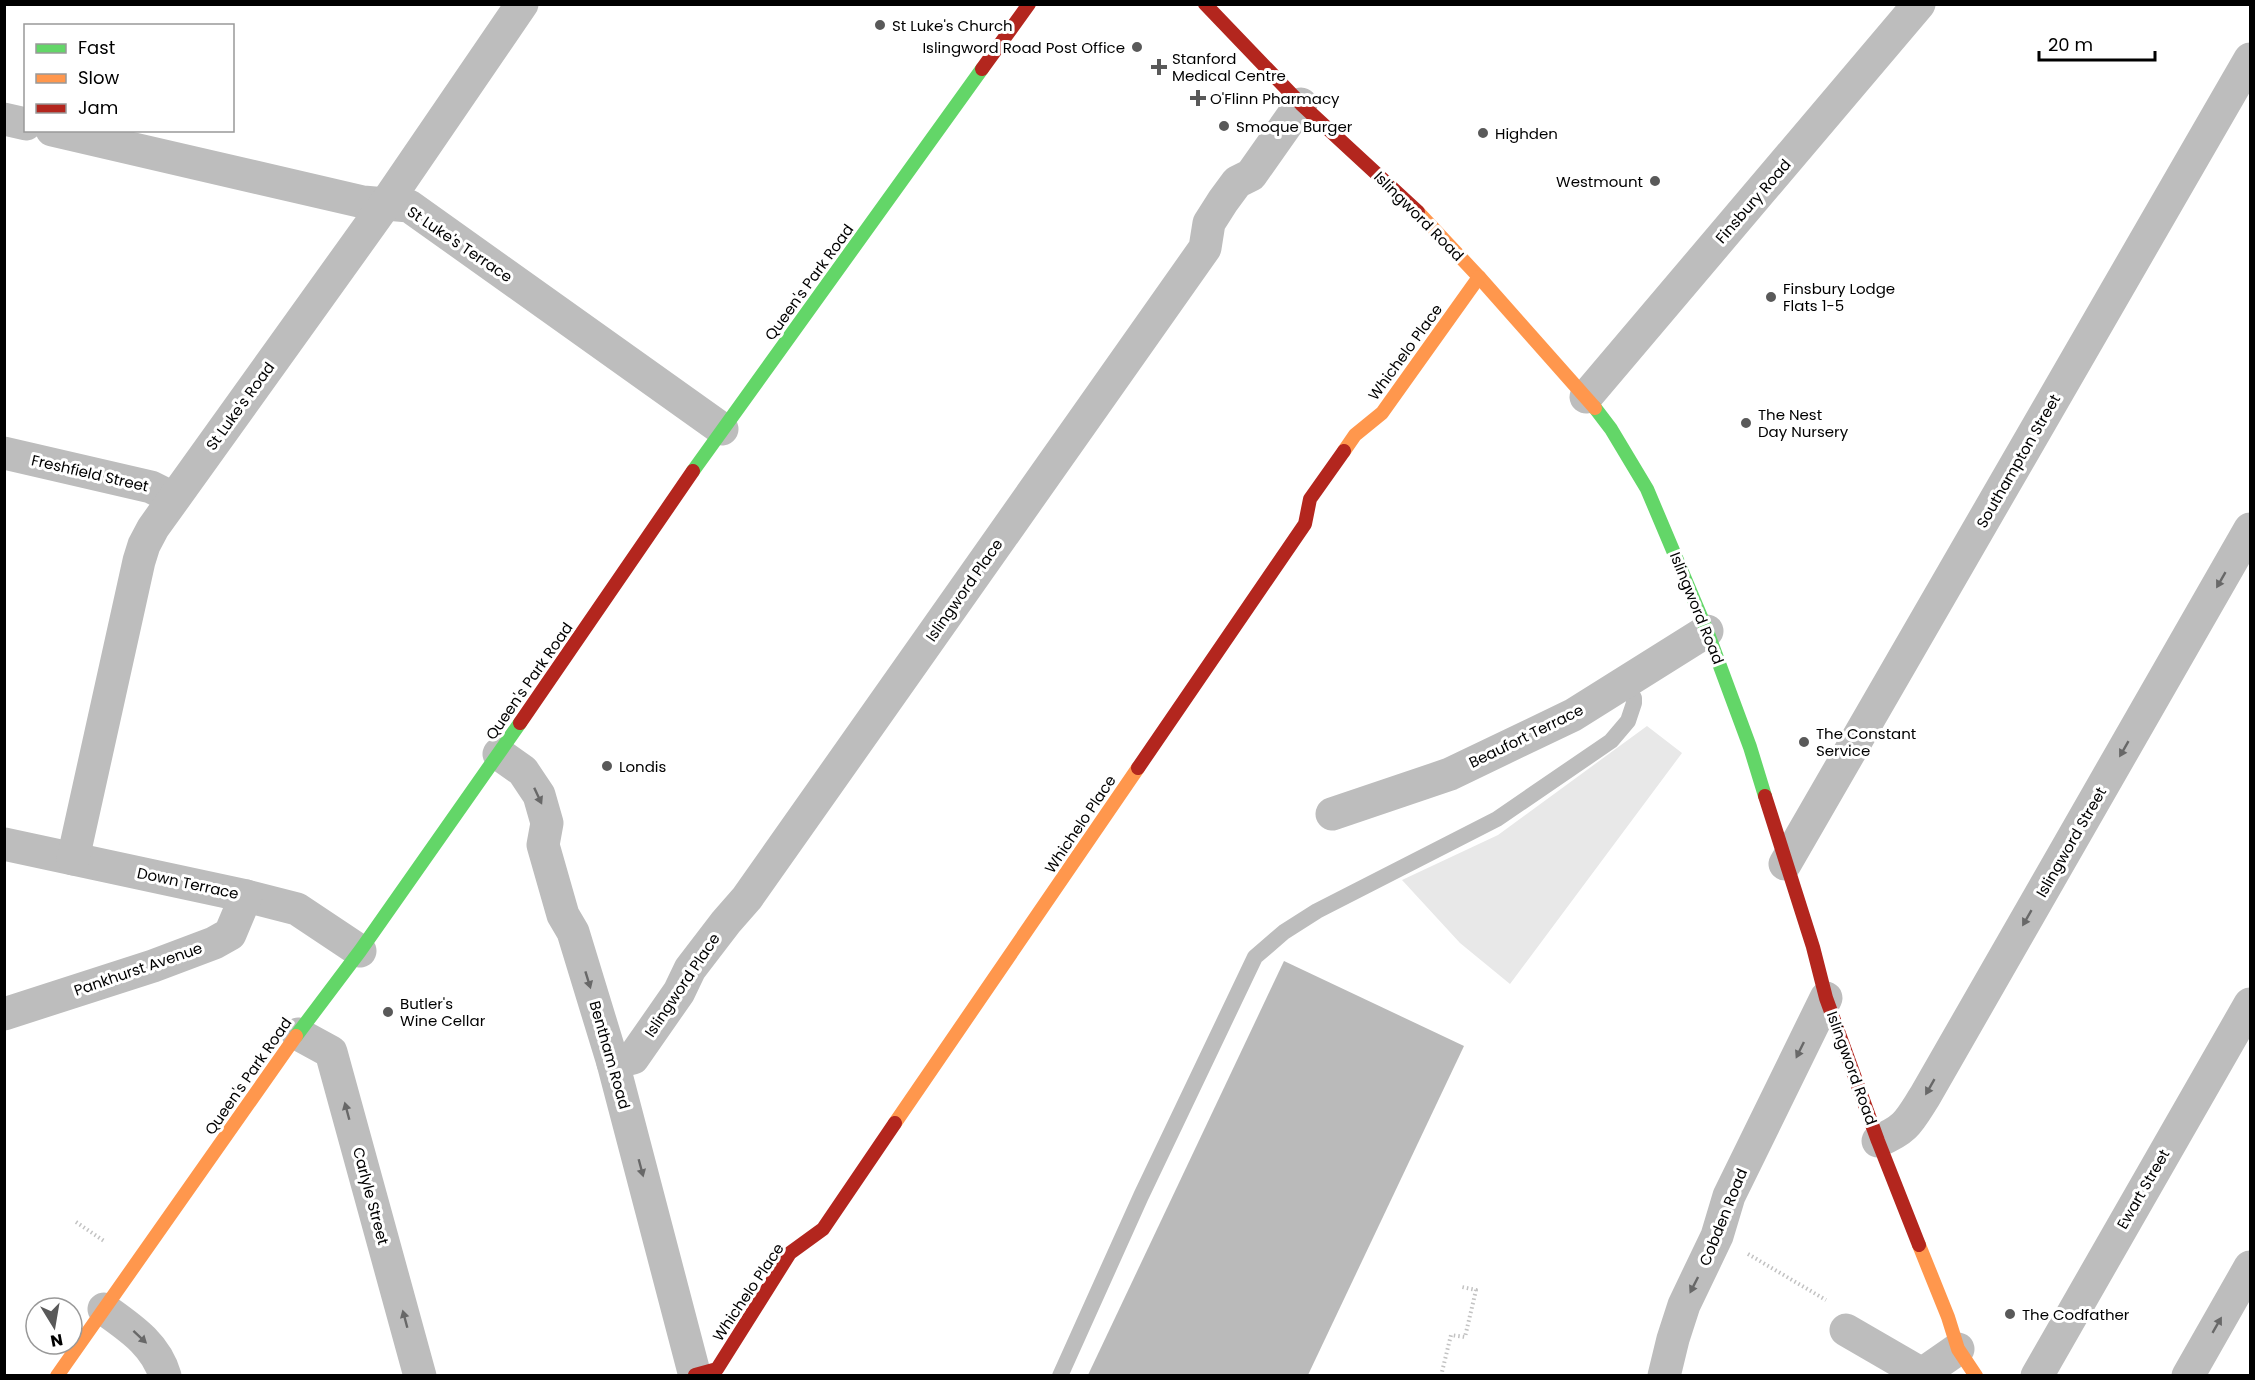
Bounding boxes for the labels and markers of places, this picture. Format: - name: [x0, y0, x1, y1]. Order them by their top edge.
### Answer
- place label: St Luke's Church: [892, 15, 1013, 36]
- marker: St Luke's Church: [873, 18, 887, 32]
- place label: Islingword Road Post Office: [922, 37, 1125, 58]
- marker: Islingword Road Post Office: [1130, 40, 1144, 54]
- place label: Stanford Medical Centre: [1172, 48, 1286, 86]
- marker: Stanford Medical Centre: [1150, 58, 1168, 76]
- place label: O'Flinn Pharmacy: [1210, 88, 1340, 109]
- marker: O'Flinn Pharmacy: [1191, 91, 1205, 105]
- place label: Smoque Burger: [1236, 116, 1353, 137]
- marker: Smoque Burger: [1217, 119, 1231, 133]
- place label: Highden: [1495, 123, 1558, 144]
- marker: Highden: [1476, 126, 1490, 140]
- place label: Westmount: [1556, 171, 1643, 192]
- marker: Westmount: [1648, 174, 1662, 188]
- place label: Finsbury Lodge Flats 1-5: [1783, 278, 1895, 316]
- marker: Finsbury Lodge Flats 1-5: [1764, 290, 1778, 304]
- place label: The Nest Day Nursery: [1758, 404, 1849, 442]
- marker: The Nest Day Nursery: [1739, 416, 1753, 430]
- place label: The Constant Service: [1816, 723, 1916, 761]
- marker: The Constant Service: [1797, 735, 1811, 749]
- place label: Londis: [619, 756, 667, 777]
- marker: Londis: [600, 759, 614, 773]
- place label: Butler's Wine Cellar: [400, 993, 486, 1031]
- marker: Butler's Wine Cellar: [381, 1005, 395, 1019]
- place label: The Codfather: [2022, 1304, 2130, 1325]
- marker: The Codfather: [2003, 1307, 2017, 1321]

